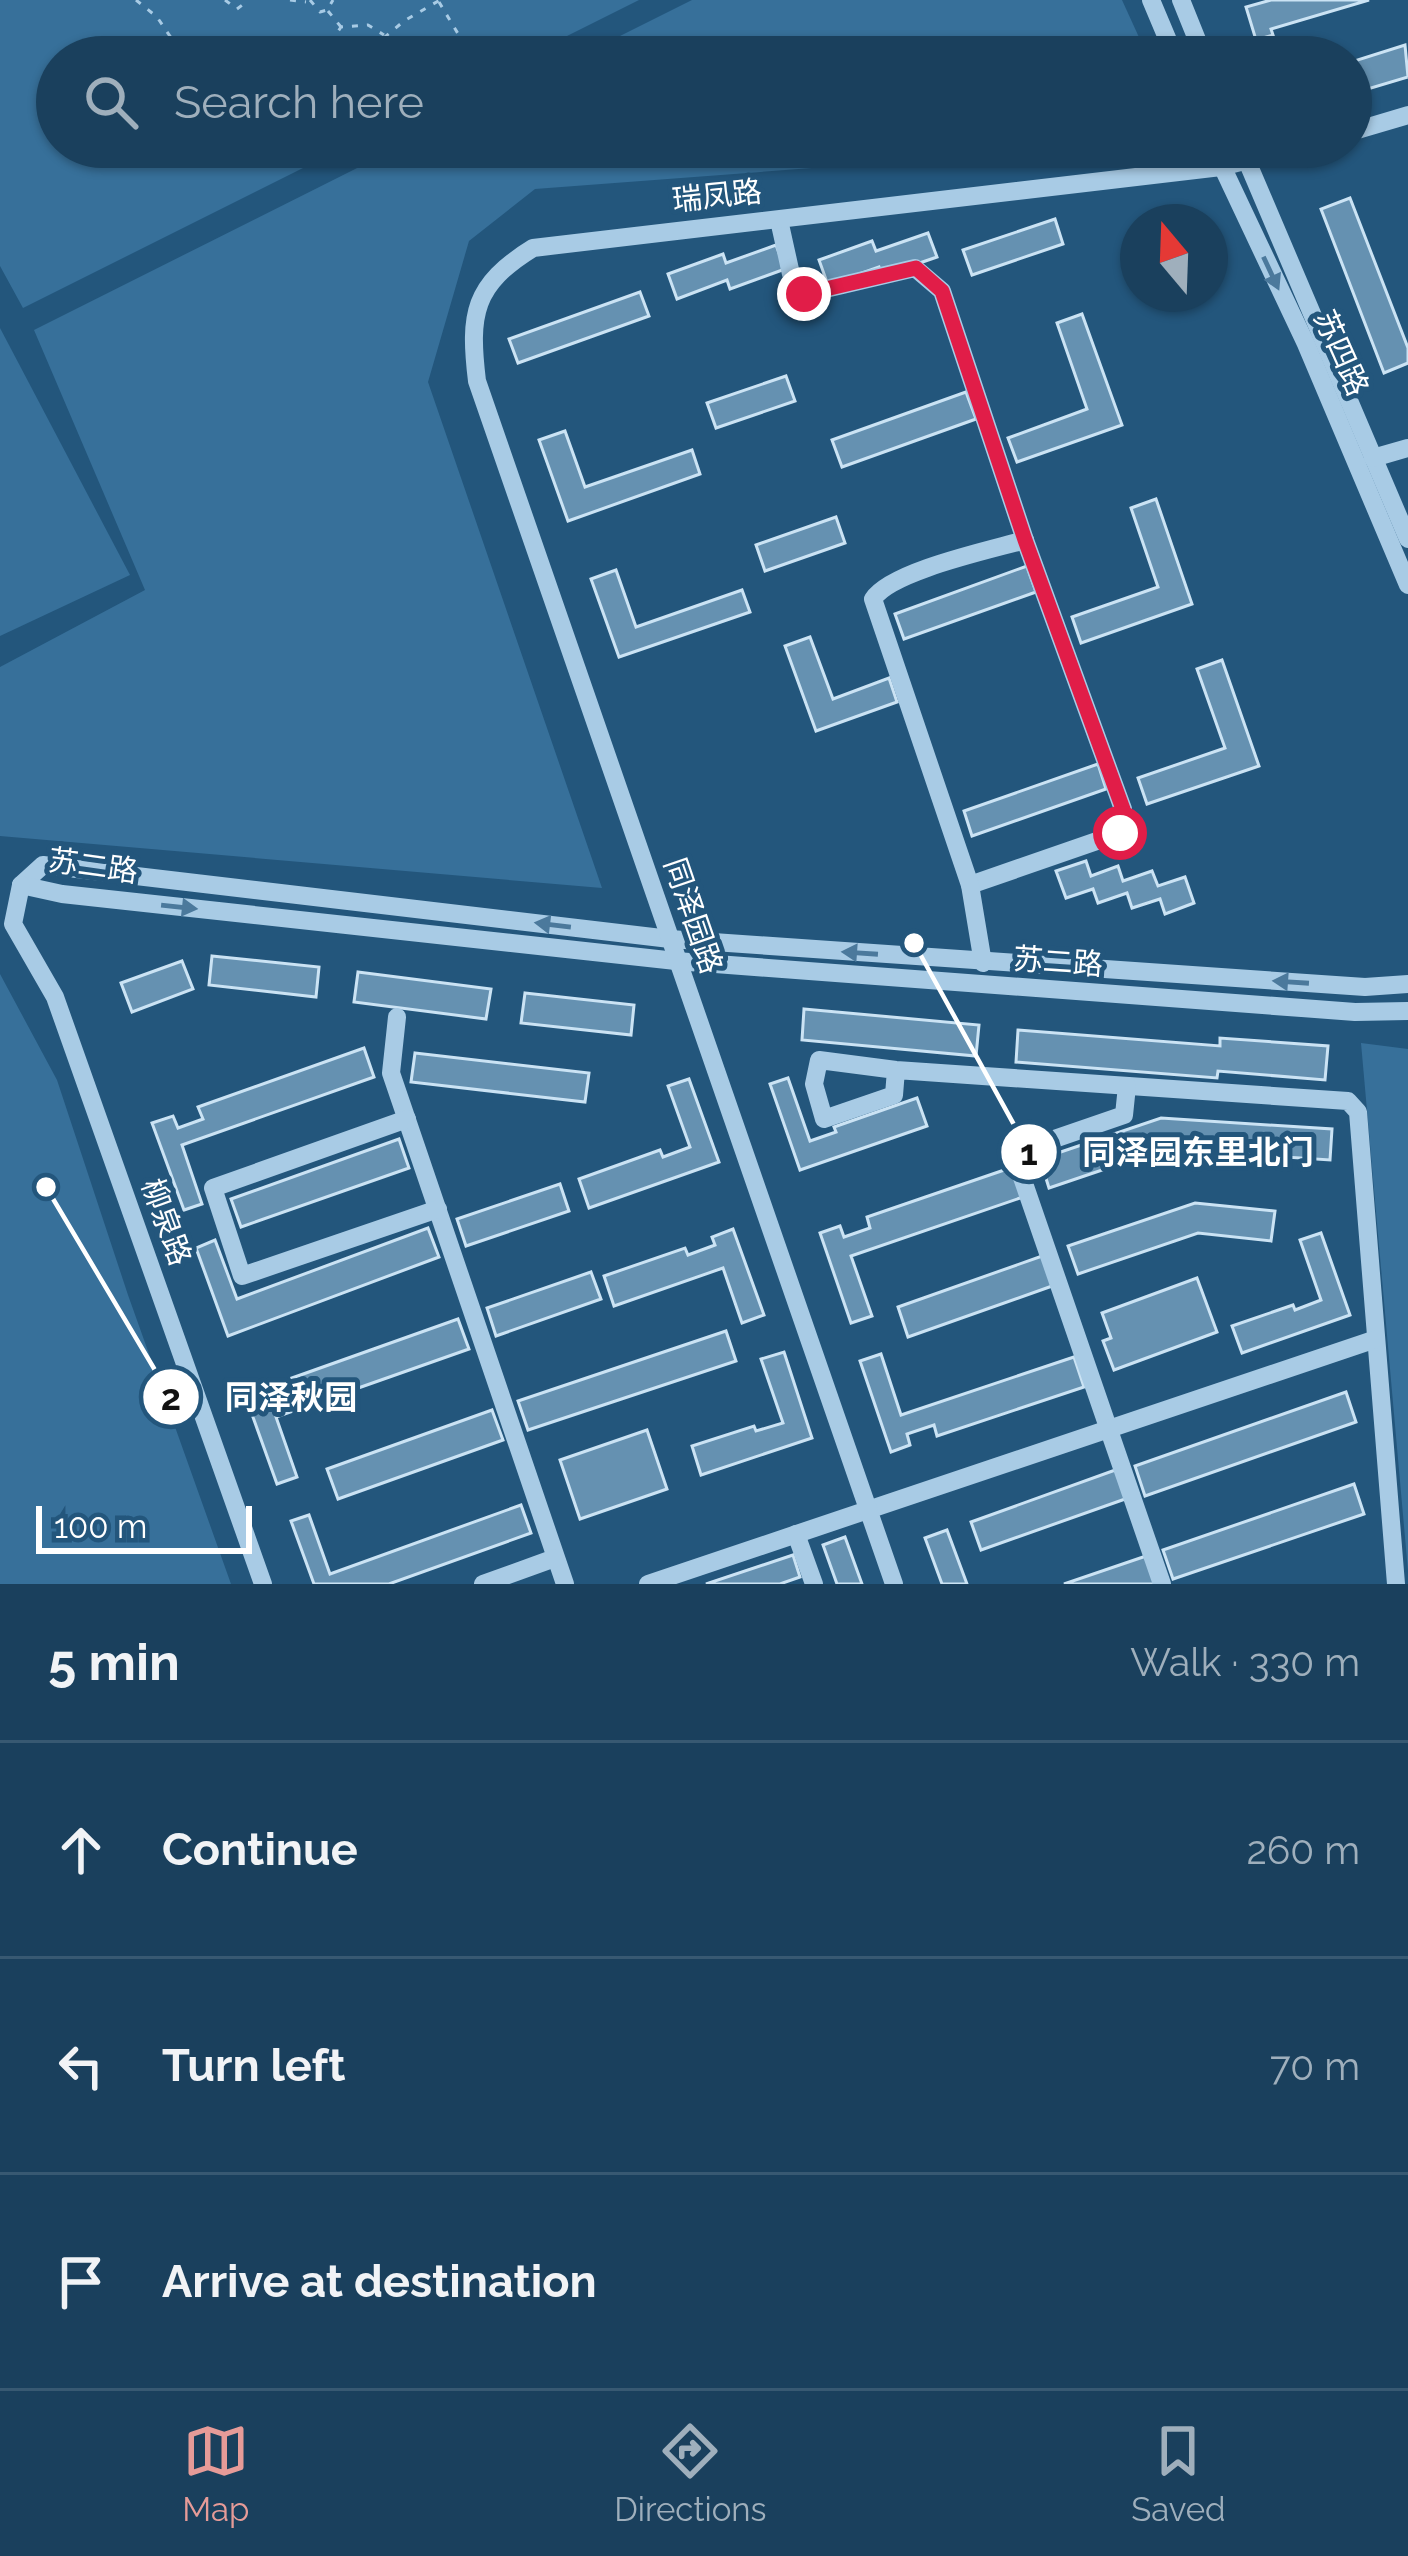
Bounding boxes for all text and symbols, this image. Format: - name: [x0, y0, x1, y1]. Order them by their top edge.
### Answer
- search box: [36, 36, 1372, 168]
- icon: search: [78, 69, 144, 135]
- text: Search here: [174, 76, 424, 129]
- street label: 瑞凤路: [670, 173, 764, 218]
- north arrow: [1120, 204, 1228, 312]
- one-way arrow: [1261, 256, 1281, 291]
- route end: [777, 267, 831, 321]
- street label: 苏四路: [1307, 305, 1376, 401]
- route start: [1093, 806, 1147, 860]
- street label: 苏二路: [46, 842, 140, 889]
- street label: 同泽园路: [657, 853, 730, 978]
- one-way arrow: [161, 898, 198, 917]
- one-way arrow: [534, 915, 571, 934]
- street label: 苏二路: [1012, 941, 1104, 982]
- one-way arrow: [841, 944, 878, 963]
- one-way arrow: [1272, 973, 1309, 992]
- callout: 同泽园东里北门: [999, 1118, 1338, 1187]
- text: 1: [1020, 1131, 1038, 1173]
- text: 同泽园东里北门: [1083, 1133, 1314, 1172]
- street label: 柳泉路: [135, 1174, 198, 1270]
- callout: 同泽秋园: [141, 1363, 381, 1432]
- text: 2: [161, 1376, 181, 1418]
- text: 同泽秋园: [225, 1378, 357, 1417]
- scale bar: [36, 1500, 252, 1553]
- text: 100 m: [54, 1507, 147, 1546]
- text: 5 min: [48, 1632, 180, 1692]
- text: Walk · 330 m: [1130, 1639, 1360, 1685]
- icon: ahead: [48, 1817, 114, 1883]
- text: Continue: [162, 1823, 358, 1876]
- text: 260 m: [1247, 1827, 1360, 1873]
- icon: left: [48, 2033, 114, 2099]
- text: Turn left: [162, 2039, 345, 2092]
- text: 70 m: [1270, 2043, 1360, 2089]
- icon: arrive: [48, 2249, 114, 2315]
- text: Arrive at destination: [162, 2255, 597, 2308]
- tab: Map: [182, 2418, 249, 2529]
- tab: Directions: [614, 2418, 767, 2529]
- tab: Saved: [1131, 2418, 1226, 2529]

